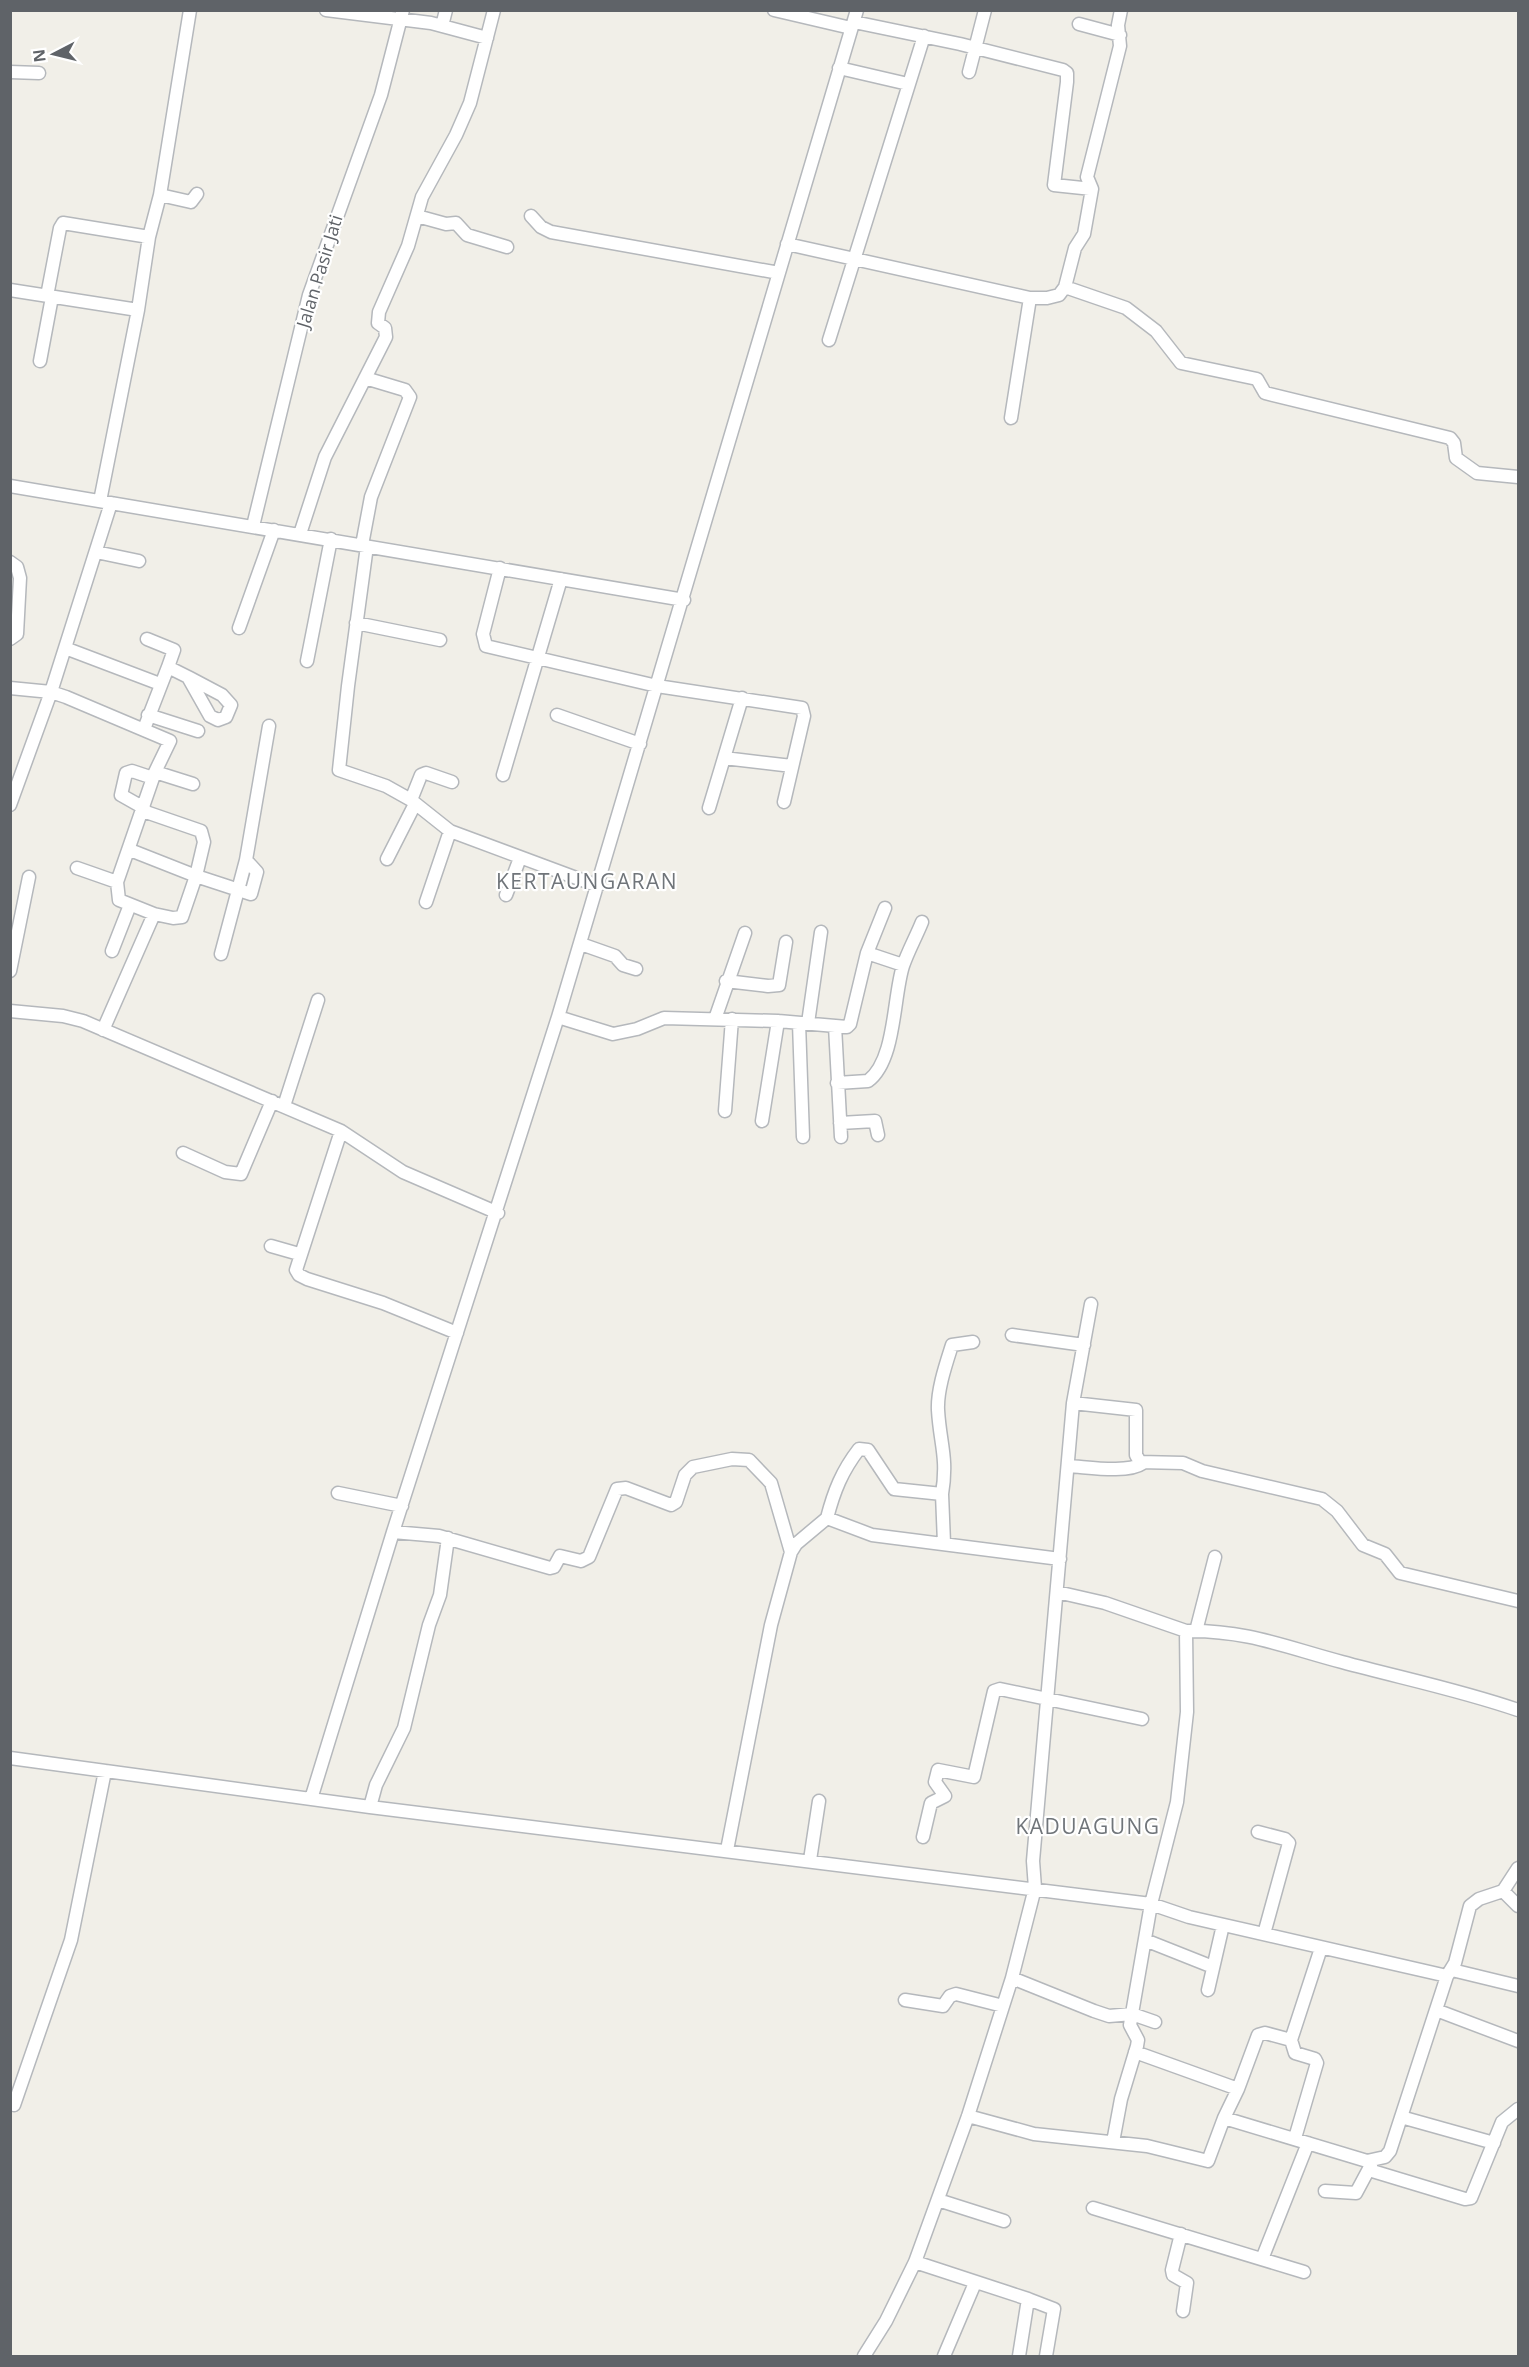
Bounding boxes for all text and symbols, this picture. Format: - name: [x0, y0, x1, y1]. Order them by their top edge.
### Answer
- north arrow: [24, 24, 84, 84]
- text: N: [27, 48, 51, 64]
- street label: Jalan Pasir Jati: [290, 212, 348, 332]
- district label: KERTAUNGARAN: [496, 867, 678, 895]
- district label: KADUAGUNG: [1015, 1812, 1161, 1840]

